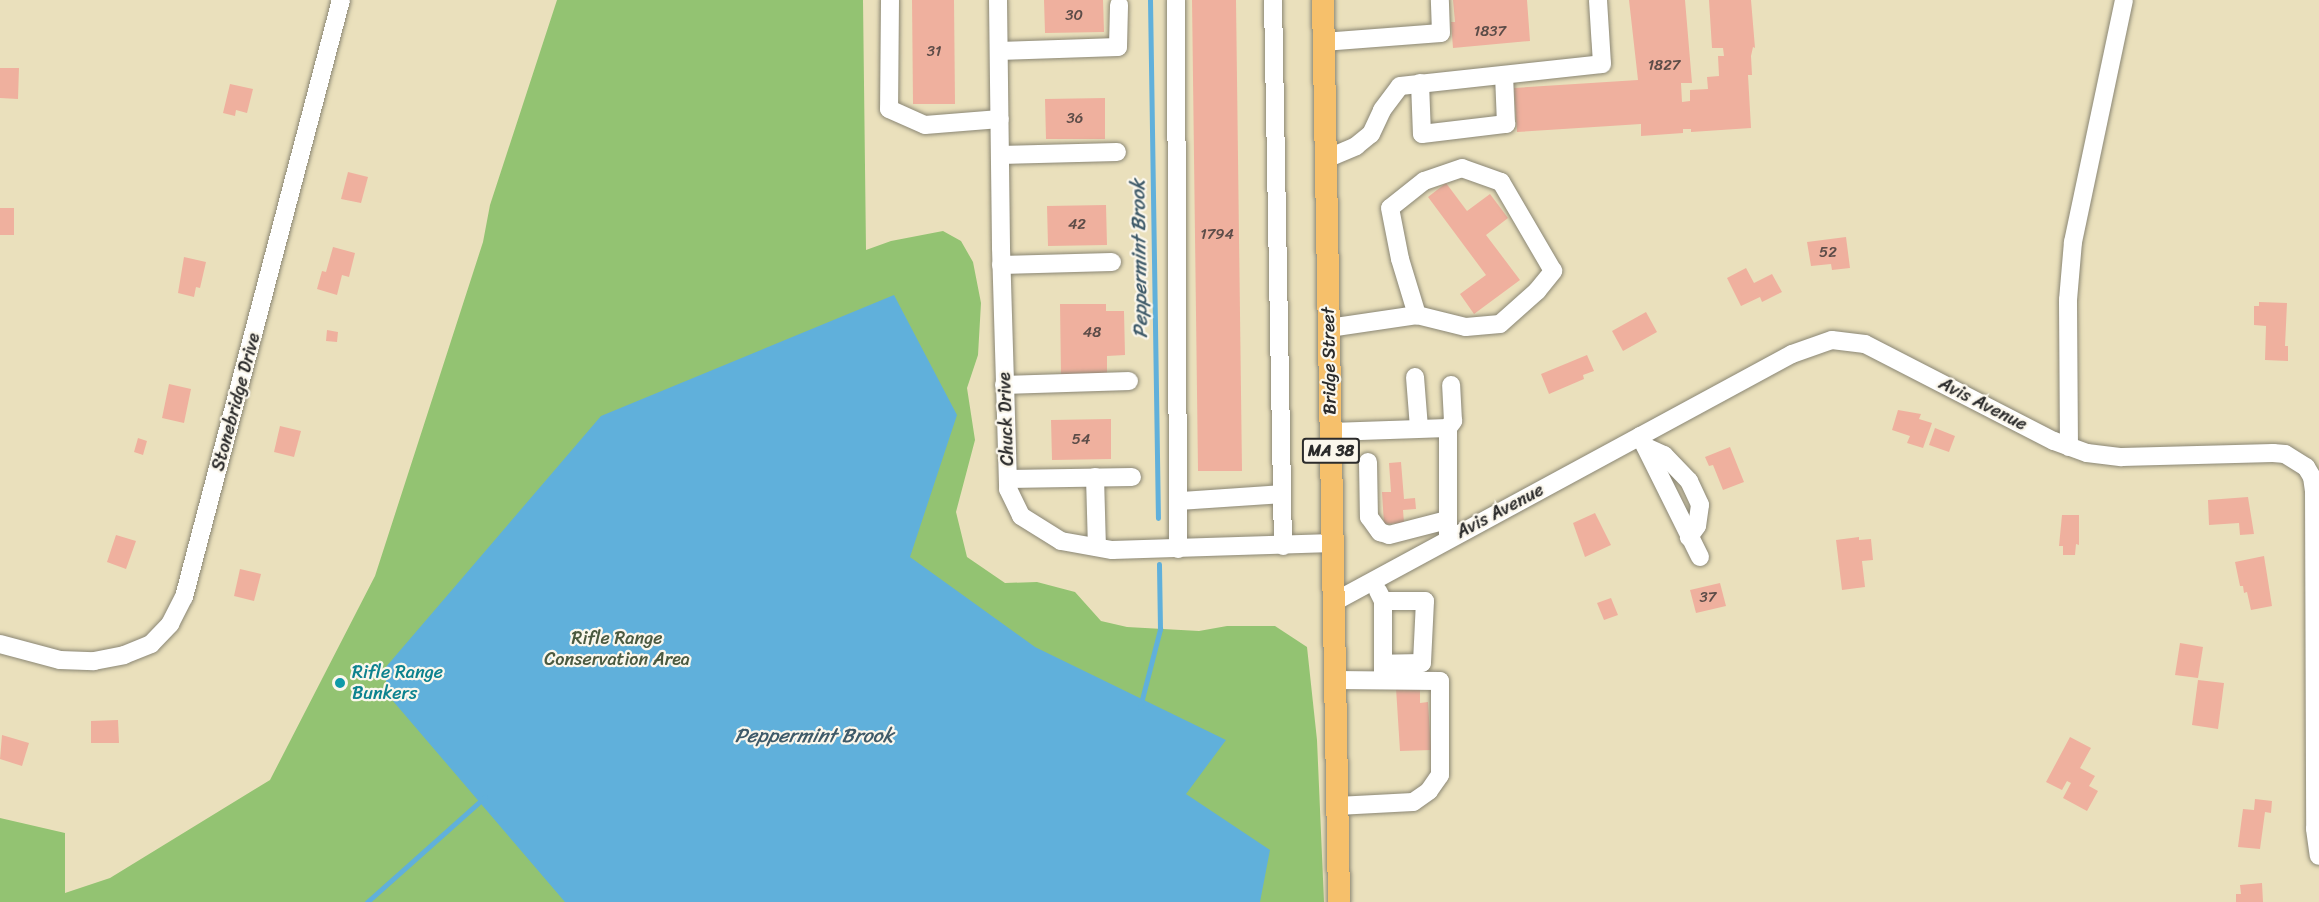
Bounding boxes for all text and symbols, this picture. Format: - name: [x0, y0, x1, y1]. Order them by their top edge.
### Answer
- house number: 30: [1065, 7, 1083, 25]
- house number: 1837: [1474, 23, 1506, 41]
- house number: 31: [927, 43, 941, 61]
- house number: 1827: [1648, 57, 1680, 75]
- house number: 36: [1067, 110, 1083, 128]
- water label: Peppermint Brook: [1126, 179, 1152, 339]
- house number: 42: [1068, 216, 1086, 234]
- house number: 1794: [1200, 226, 1234, 244]
- house number: 52: [1819, 244, 1837, 262]
- street label: Bridge Street: [1317, 307, 1341, 415]
- house number: 48: [1083, 324, 1101, 342]
- street label: Stonebridge Drive: [207, 330, 265, 474]
- street label: Chuck Drive: [994, 372, 1018, 466]
- street label: Avis Avenue: [1936, 373, 2030, 435]
- house number: 54: [1072, 431, 1090, 449]
- road number: MA 38: [1301, 438, 1361, 464]
- street label: Avis Avenue: [1453, 479, 1547, 543]
- house number: 37: [1700, 589, 1716, 607]
- park label: Rifle Range Conservation Area: [544, 628, 690, 670]
- place label: Rifle Range Bunkers: [352, 662, 443, 704]
- marker: Rifle Range Bunkers: [333, 676, 347, 690]
- water label: Peppermint Brook: [735, 723, 893, 747]

